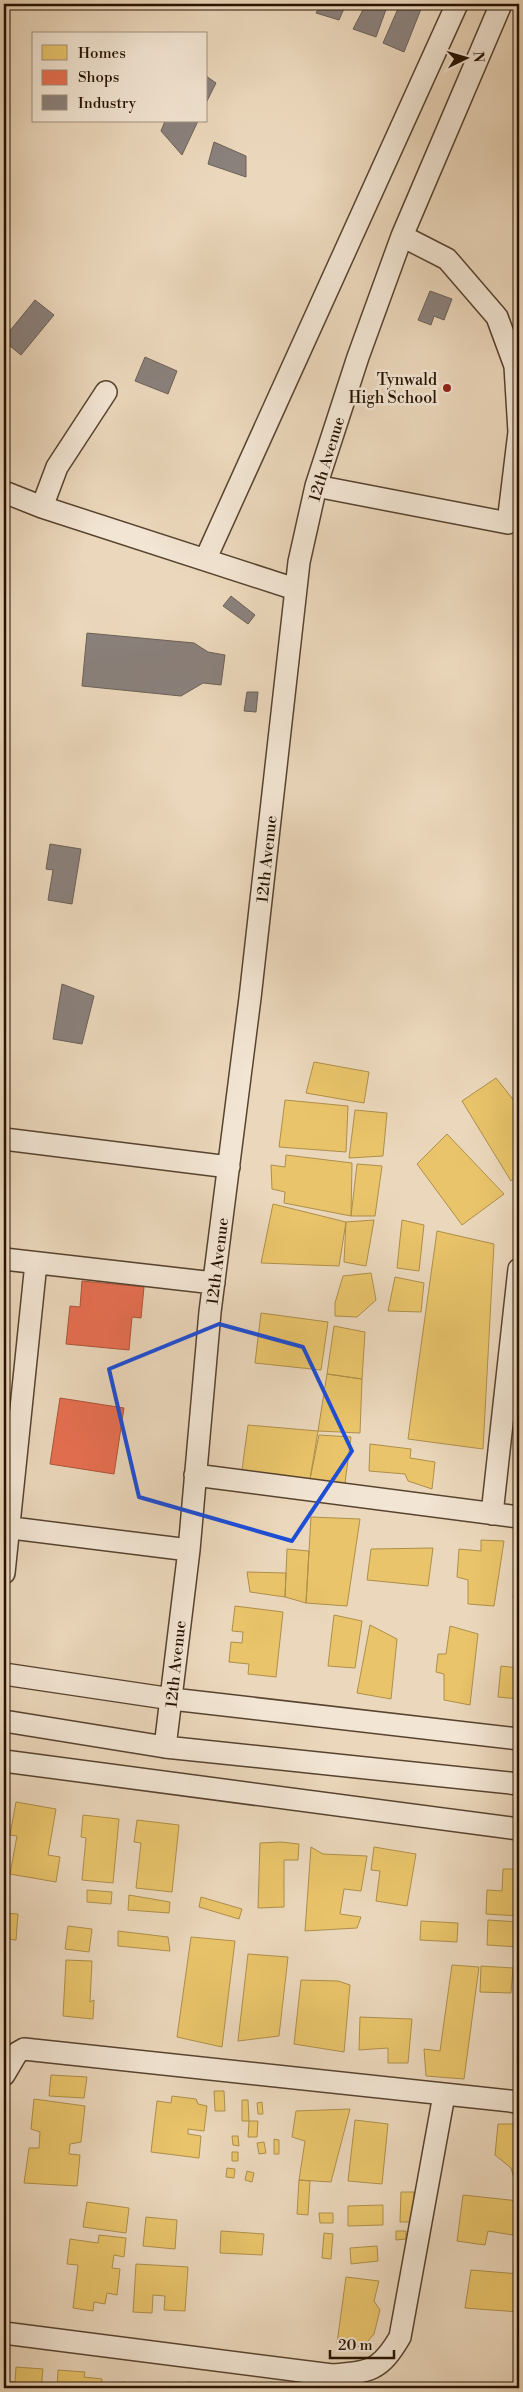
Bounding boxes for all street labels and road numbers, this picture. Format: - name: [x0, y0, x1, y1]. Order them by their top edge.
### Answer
- street label: 12th Avenue: [305, 414, 349, 504]
- street label: 12th Avenue: [252, 814, 282, 904]
- street label: 12th Avenue: [203, 1216, 233, 1306]
- street label: 12th Avenue: [161, 1619, 191, 1709]

